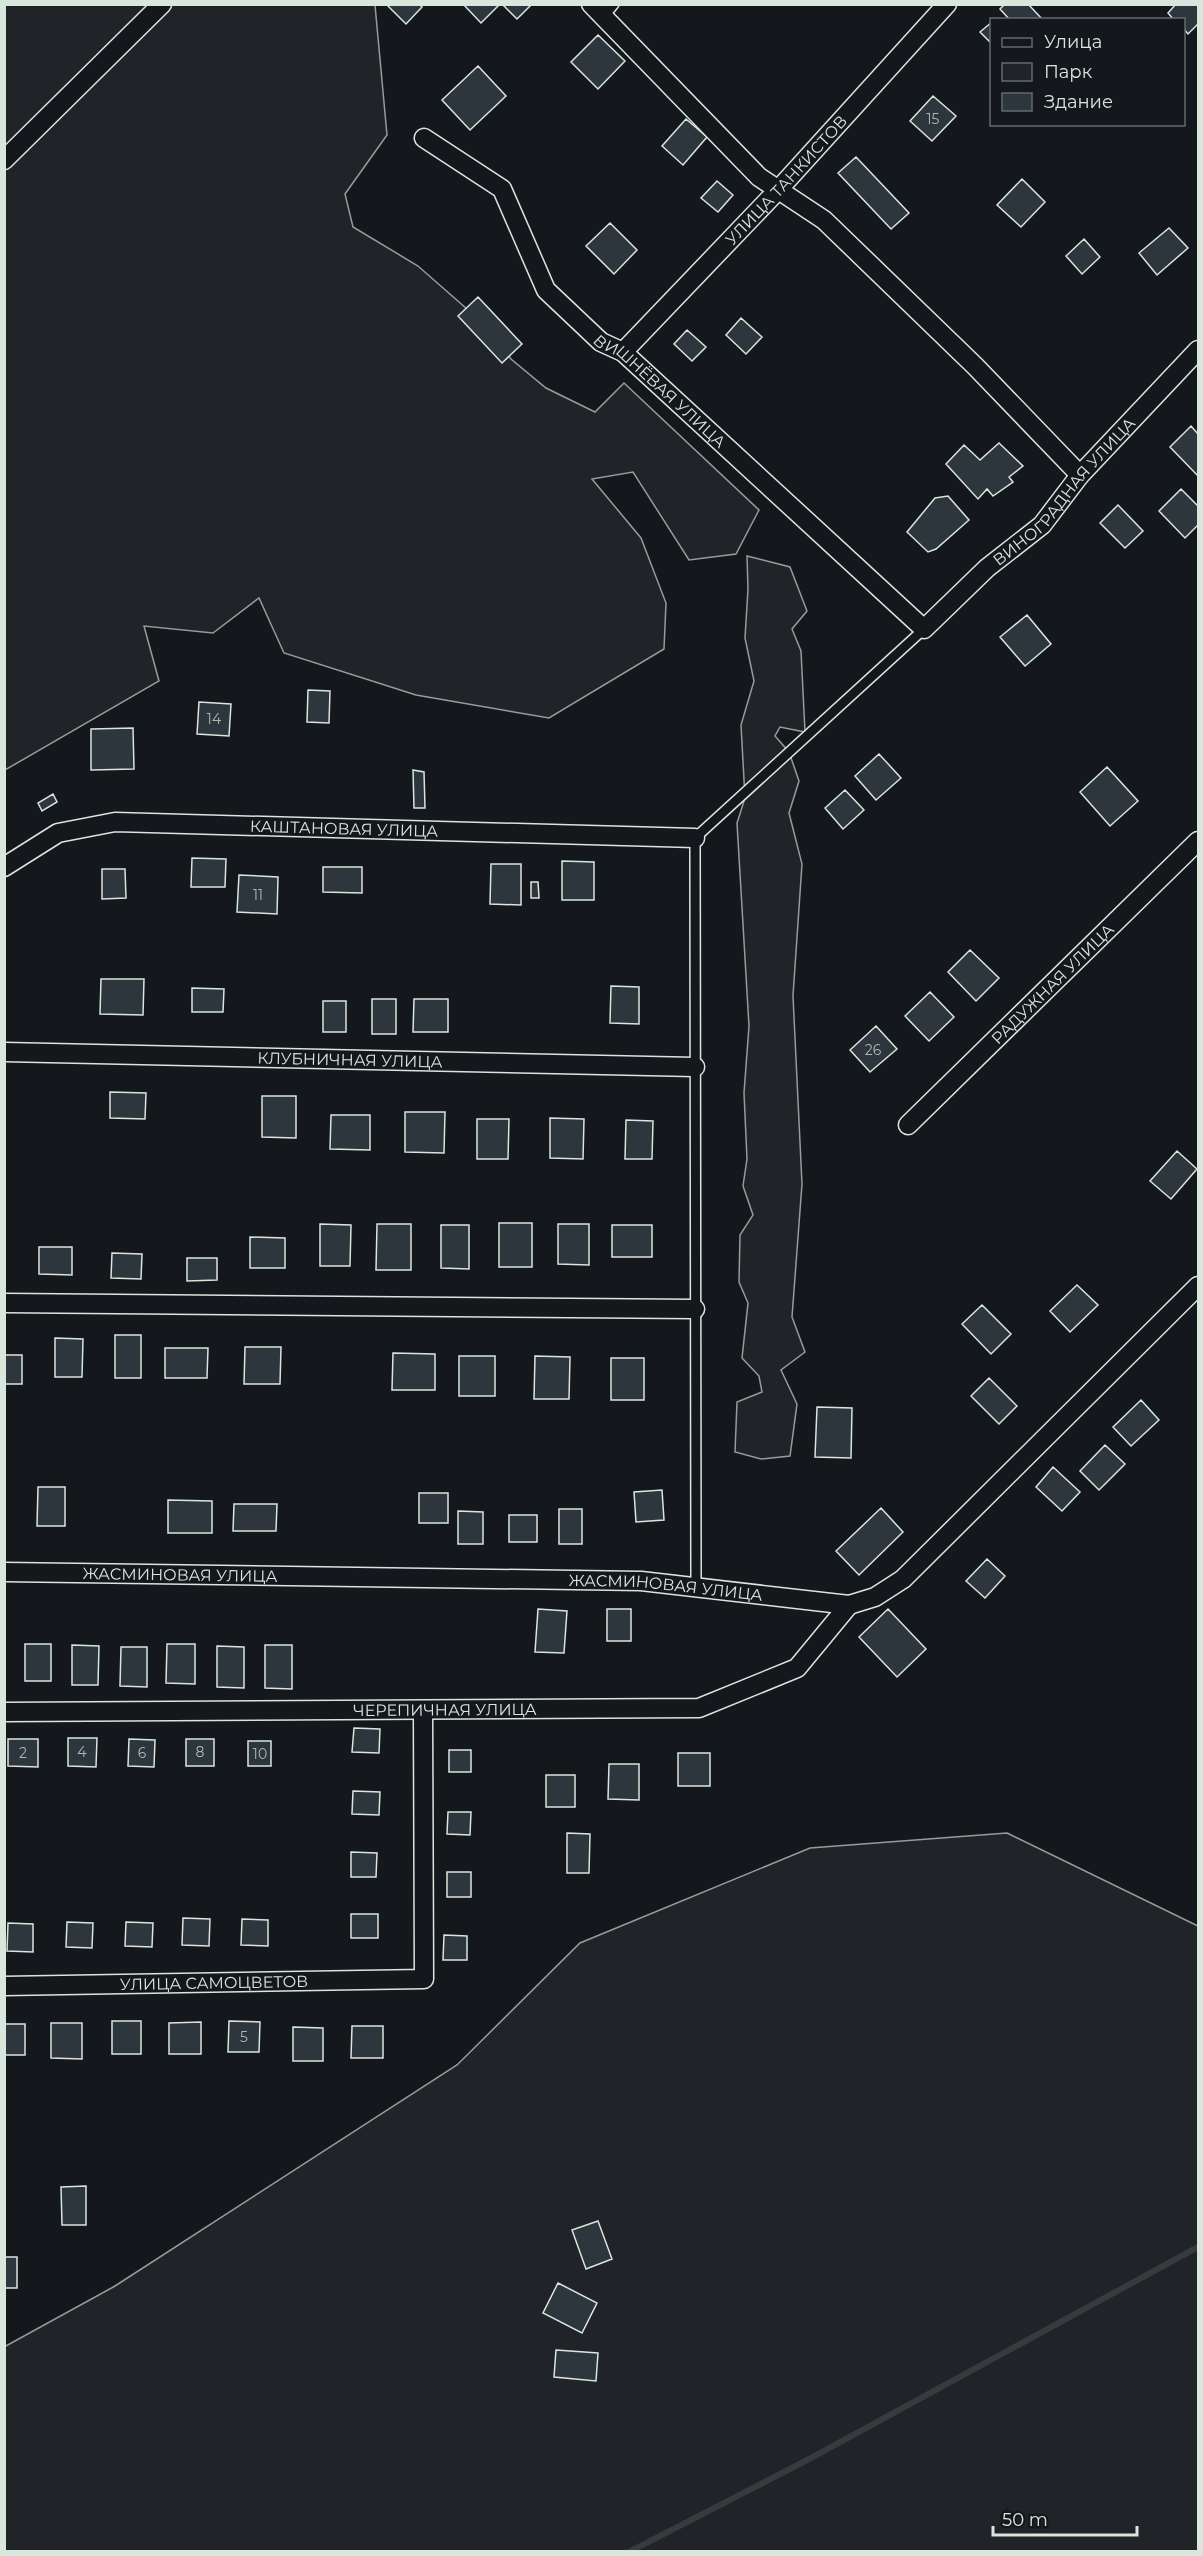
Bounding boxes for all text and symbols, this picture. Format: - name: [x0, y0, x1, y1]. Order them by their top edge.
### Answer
- legend: [990, 18, 1185, 126]
- text: Улица: [1044, 31, 1102, 53]
- text: Парк: [1044, 61, 1093, 83]
- text: Здание: [1044, 91, 1113, 113]
- house number: 15: [927, 110, 940, 128]
- street label: УЛИЦА ТАНКИСТОВ: [721, 111, 851, 249]
- street label: ВИШНЁВАЯ УЛИЦА: [590, 331, 730, 451]
- street label: ВИНОГРАДНАЯ УЛИЦА: [989, 413, 1139, 569]
- house number: 14: [207, 710, 222, 728]
- street label: КАШТАНОВАЯ УЛИЦА: [250, 816, 439, 840]
- house number: 11: [253, 886, 263, 904]
- street label: РАДУЖНАЯ УЛИЦА: [987, 920, 1117, 1048]
- house number: 26: [865, 1041, 882, 1059]
- street label: КЛУБНИЧНАЯ УЛИЦА: [257, 1048, 443, 1071]
- street label: ЖАСМИНОВАЯ УЛИЦА: [82, 1564, 278, 1585]
- street label: ЖАСМИНОВАЯ УЛИЦА: [568, 1570, 764, 1604]
- street label: ЧЕРЕПИЧНАЯ УЛИЦА: [353, 1699, 537, 1719]
- house number: 4: [77, 1743, 87, 1761]
- house number: 8: [196, 1743, 205, 1761]
- house number: 2: [19, 1744, 27, 1762]
- house number: 6: [138, 1744, 147, 1762]
- house number: 10: [253, 1745, 267, 1763]
- street label: УЛИЦА САМОЦВЕТОВ: [120, 1971, 308, 1994]
- house number: 5: [240, 2028, 248, 2046]
- scale bar: [993, 2499, 1137, 2537]
- text: 50 m: [1002, 2509, 1048, 2531]

